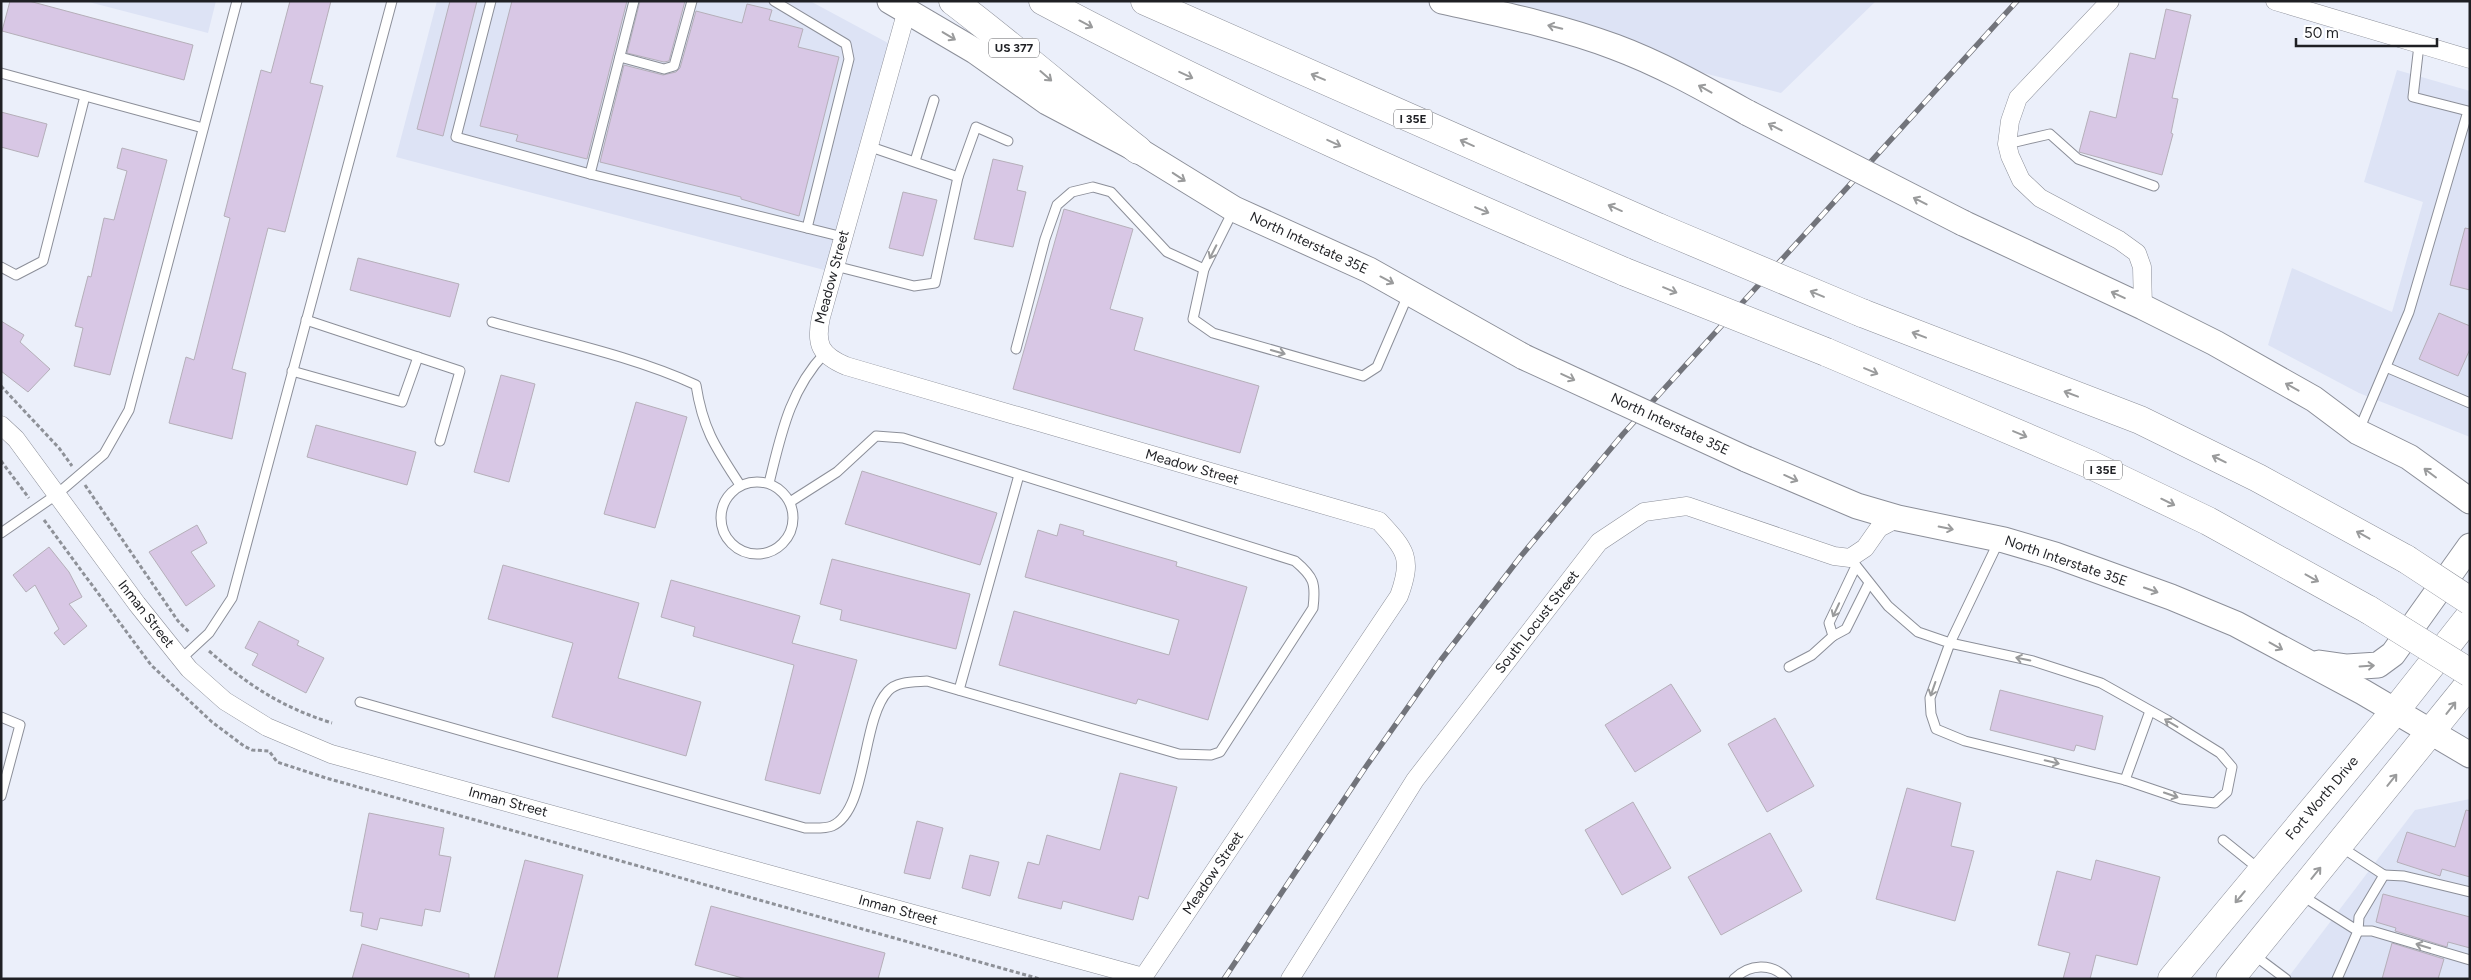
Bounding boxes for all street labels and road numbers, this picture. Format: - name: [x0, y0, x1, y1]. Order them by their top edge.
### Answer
- road number: US 377: [989, 38, 1039, 58]
- road number: I 35E: [1394, 110, 1432, 128]
- street label: North Interstate 35E: [1247, 208, 1371, 278]
- street label: Meadow Street: [811, 228, 853, 326]
- street label: North Interstate 35E: [1608, 389, 1732, 459]
- street label: Meadow Street: [1143, 446, 1241, 488]
- road number: I 35E: [2084, 460, 2122, 480]
- street label: North Interstate 35E: [2002, 532, 2130, 590]
- street label: South Locust Street: [1491, 567, 1583, 677]
- street label: Inman Street: [114, 577, 178, 651]
- street label: Fort Worth Drive: [2282, 753, 2362, 843]
- street label: Inman Street: [467, 783, 549, 821]
- street label: Meadow Street: [1179, 828, 1247, 918]
- street label: Inman Street: [857, 891, 939, 929]

